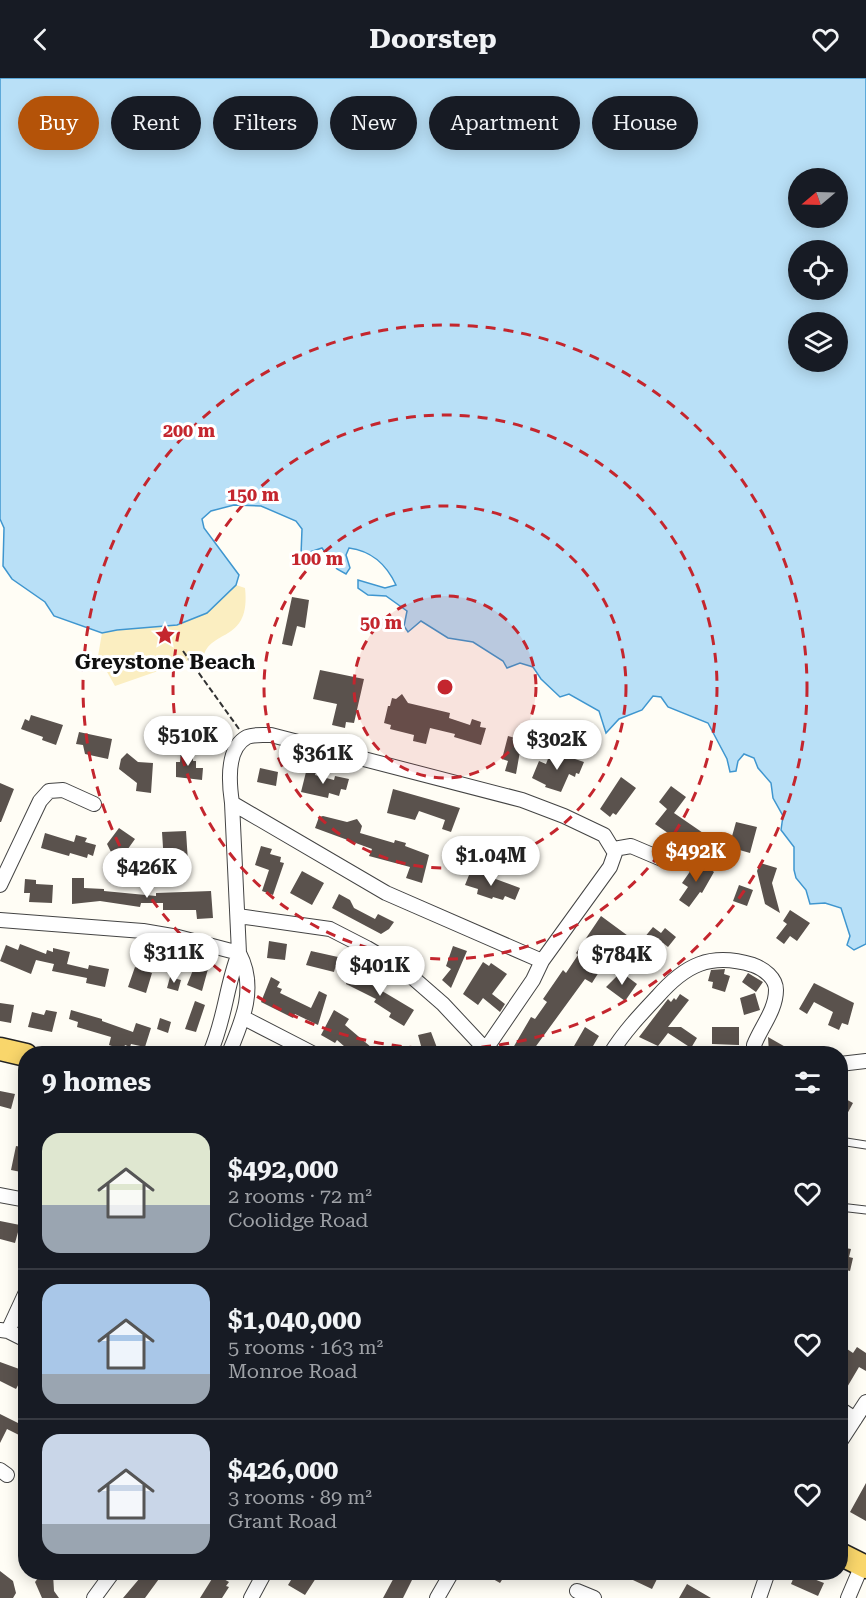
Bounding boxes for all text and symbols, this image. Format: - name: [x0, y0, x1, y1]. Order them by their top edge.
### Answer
- icon: back: [24, 23, 57, 56]
- text: Doorstep: [369, 23, 497, 55]
- icon: heart: [809, 23, 842, 56]
- chip: Buy: [18, 96, 99, 150]
- chip: Rent: [111, 96, 201, 150]
- chip: Filters: [213, 96, 318, 150]
- chip: New: [330, 96, 417, 150]
- chip: Apartment: [429, 96, 580, 150]
- chip: House: [592, 96, 698, 150]
- north arrow: [788, 168, 848, 228]
- map controls: [788, 168, 848, 372]
- button: locate: [788, 240, 848, 300]
- button: layers: [788, 312, 848, 372]
- text: 200 m: [163, 420, 216, 441]
- text: 150 m: [227, 484, 280, 505]
- text: 100 m: [291, 548, 344, 569]
- text: 50 m: [360, 612, 403, 633]
- place icon: Greystone Beach: [153, 623, 177, 647]
- place label: Greystone Beach: [75, 650, 255, 674]
- centre of rings: [435, 677, 455, 697]
- pin: $510K: [146, 716, 230, 767]
- pin: $302K: [515, 720, 599, 771]
- text: $510K: [158, 723, 218, 747]
- text: $302K: [527, 727, 587, 751]
- pin: $361K: [281, 734, 365, 785]
- text: $361K: [293, 741, 353, 765]
- pin: $492K: [654, 832, 738, 883]
- pin: $1.04M: [442, 836, 540, 887]
- text: $492K: [666, 839, 726, 863]
- text: $1.04M: [456, 843, 526, 867]
- pin: $426K: [105, 848, 189, 899]
- text: $426K: [117, 855, 177, 879]
- pin: $311K: [132, 933, 216, 984]
- pin: $784K: [580, 935, 664, 986]
- text: $311K: [144, 940, 204, 964]
- text: $784K: [592, 942, 652, 966]
- pin: $401K: [338, 946, 422, 997]
- text: $401K: [350, 953, 410, 977]
- icon: filters: [791, 1066, 824, 1099]
- text: 9 homes: [42, 1067, 151, 1097]
- text: $492,000: [228, 1154, 338, 1184]
- icon: home: [90, 1157, 162, 1229]
- icon: heart: [791, 1177, 824, 1210]
- text: 2 rooms · 72 m²: [228, 1184, 372, 1208]
- text: Coolidge Road: [228, 1208, 368, 1232]
- text: $1,040,000: [228, 1305, 361, 1335]
- icon: home: [90, 1308, 162, 1380]
- icon: heart: [791, 1328, 824, 1361]
- text: 5 rooms · 163 m²: [228, 1335, 383, 1359]
- text: Monroe Road: [228, 1359, 358, 1383]
- text: $426,000: [228, 1455, 338, 1485]
- icon: home: [90, 1458, 162, 1530]
- icon: heart: [791, 1478, 824, 1511]
- text: 3 rooms · 89 m²: [228, 1485, 372, 1509]
- text: Grant Road: [228, 1509, 337, 1533]

